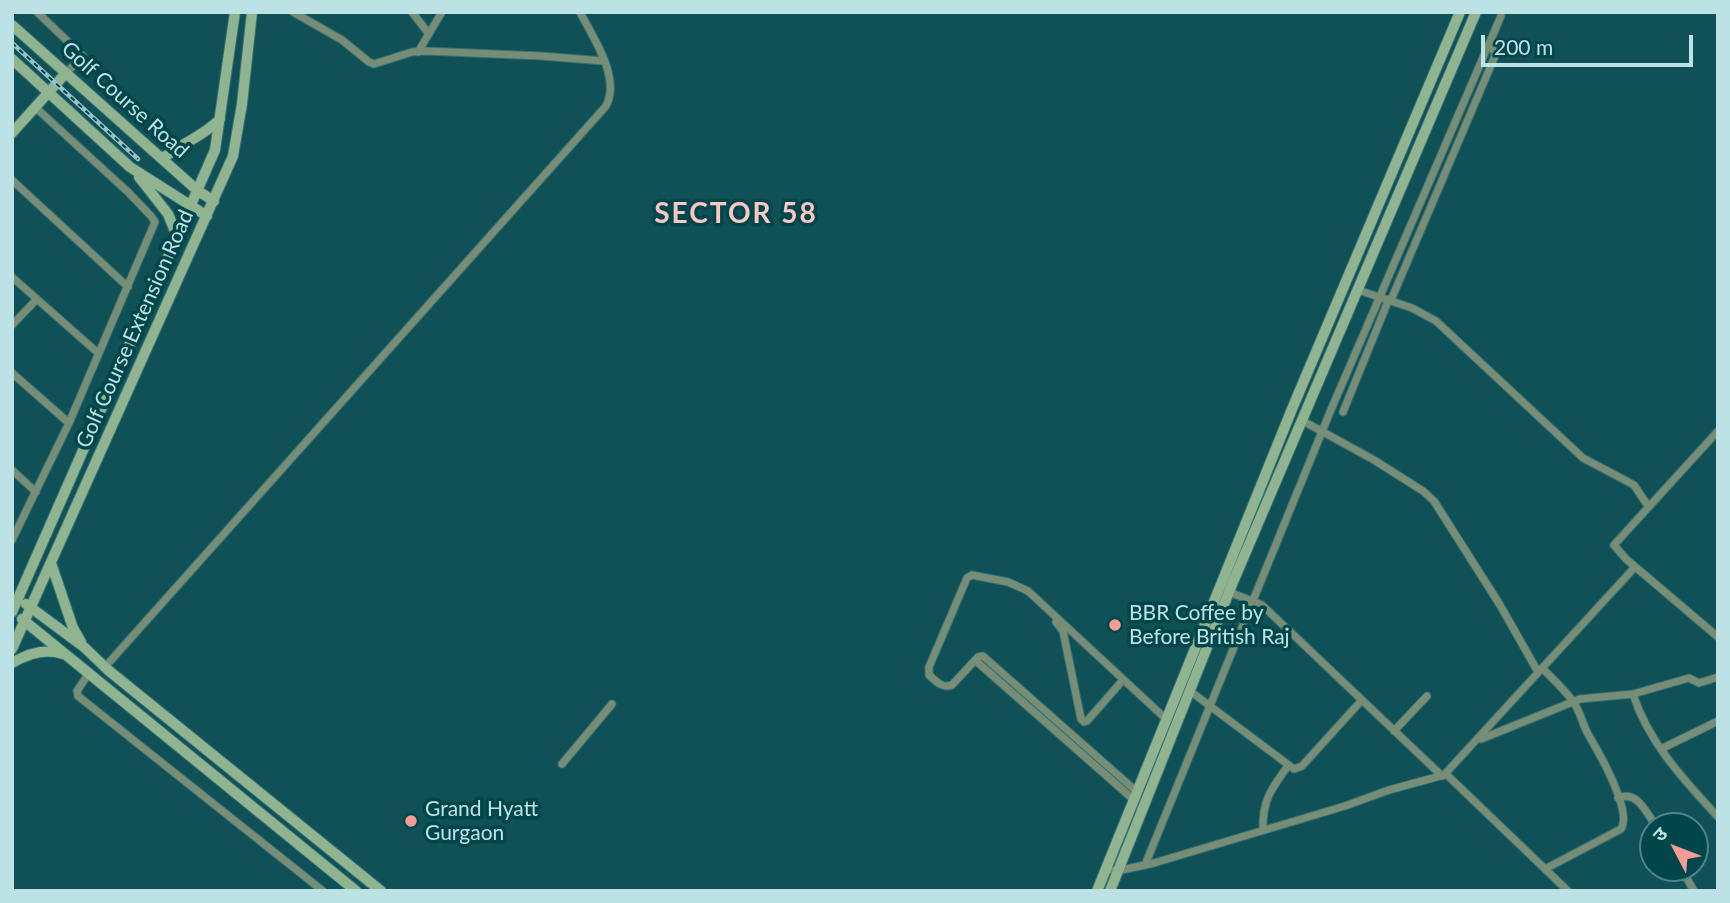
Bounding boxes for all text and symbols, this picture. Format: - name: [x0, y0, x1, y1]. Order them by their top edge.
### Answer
- scale bar: [1485, 21, 1697, 65]
- text: 200 m: [1494, 34, 1553, 59]
- street label: Golf Course Road: [56, 36, 194, 164]
- district label: SECTOR 58: [655, 197, 817, 231]
- street label: Golf Course Extension Road: [71, 206, 199, 452]
- place label: BBR Coffee by Before British Raj: [1129, 600, 1290, 650]
- marker: BBR Coffee by Before British Raj: [1107, 617, 1123, 633]
- place label: Grand Hyatt Gurgaon: [425, 796, 538, 846]
- north arrow: [1639, 812, 1709, 882]
- marker: Grand Hyatt Gurgaon: [403, 813, 419, 829]
- text: उ: [1647, 822, 1672, 846]

